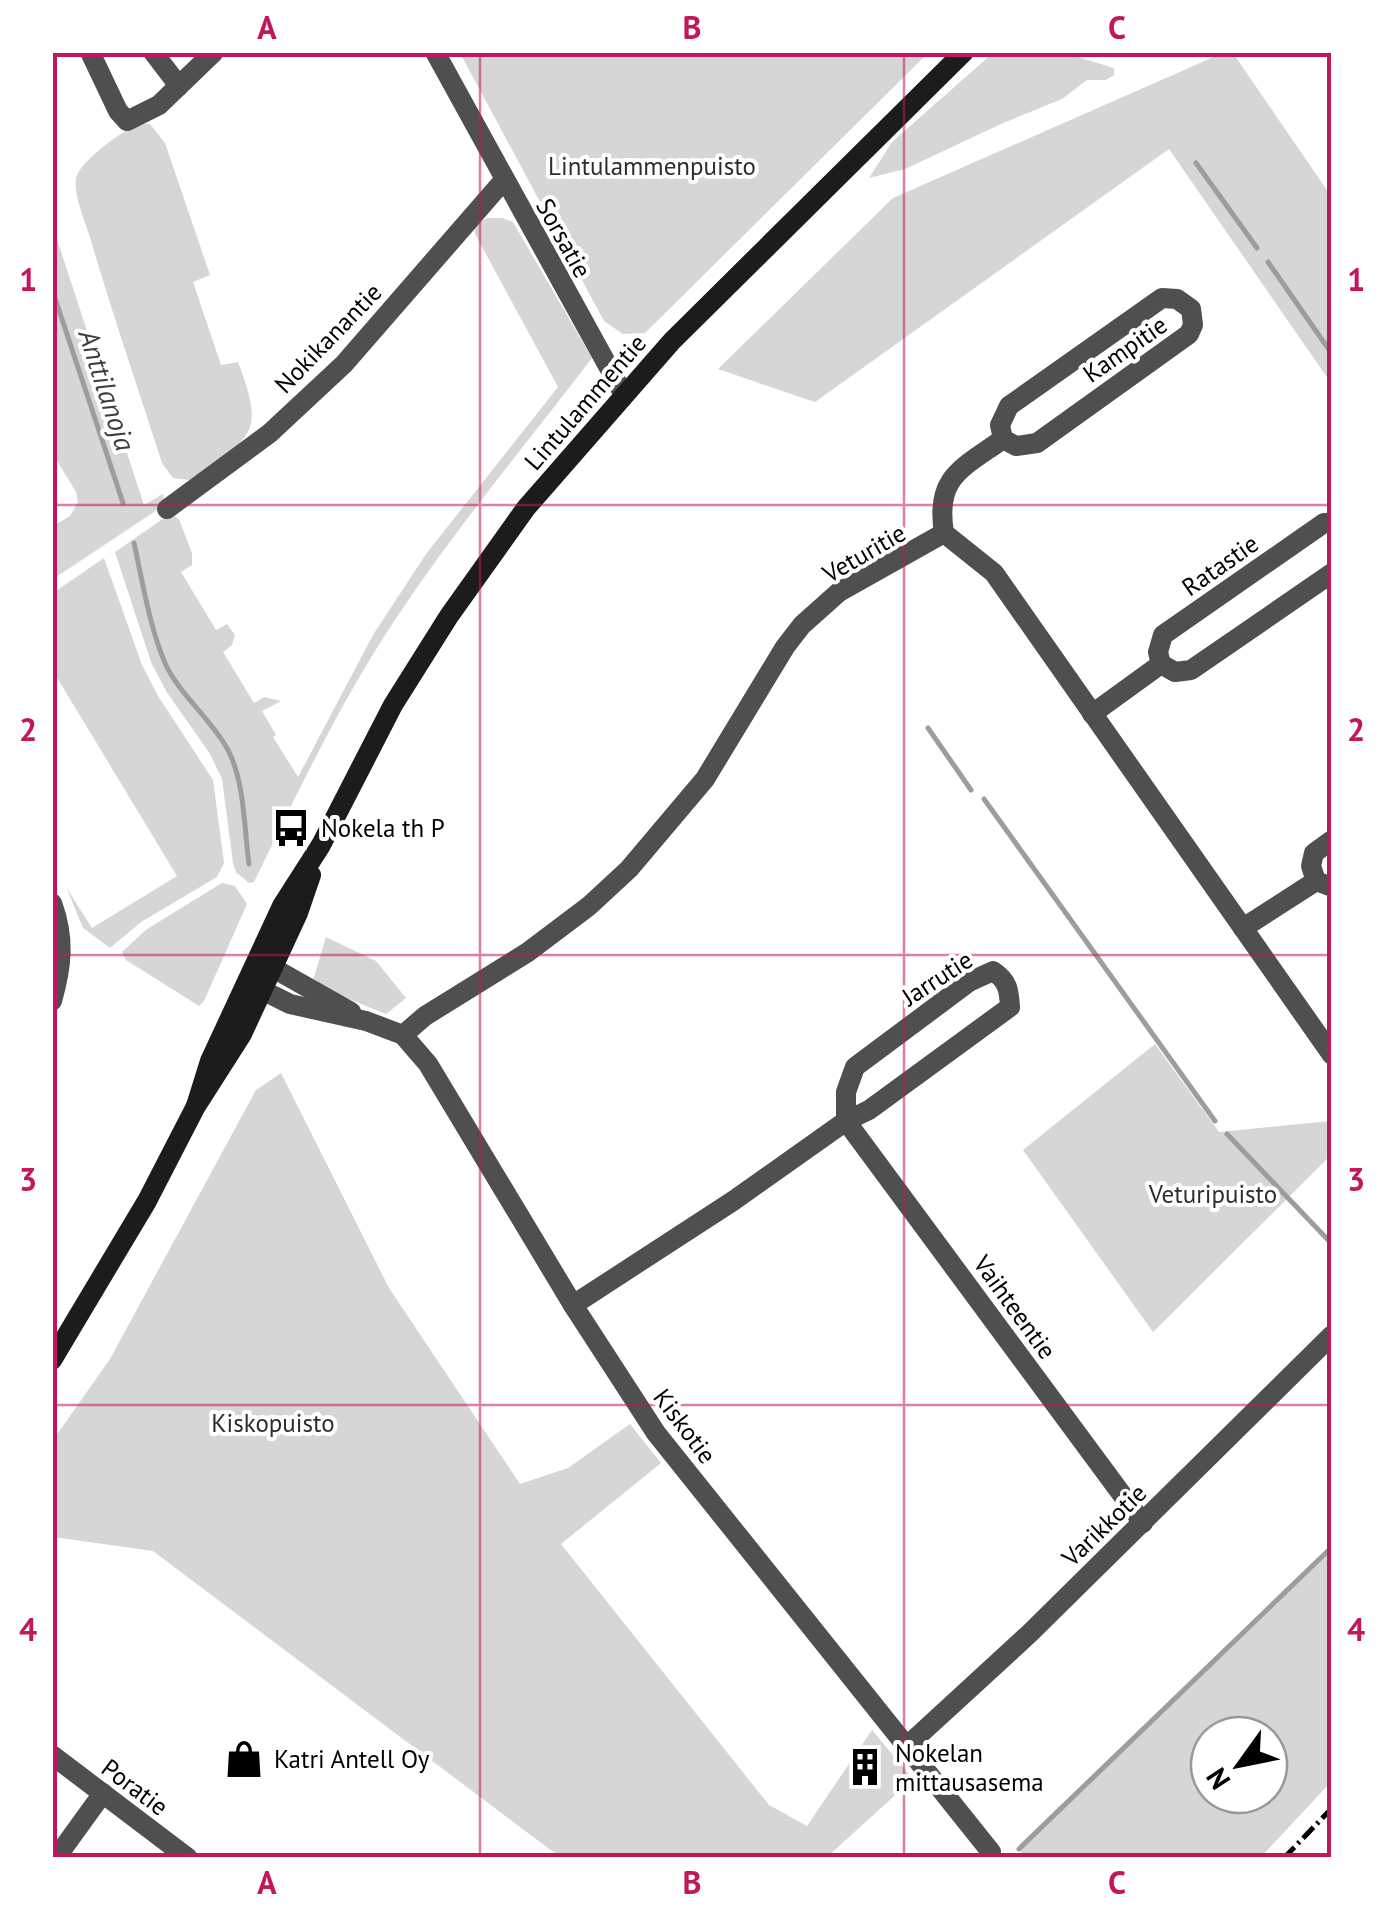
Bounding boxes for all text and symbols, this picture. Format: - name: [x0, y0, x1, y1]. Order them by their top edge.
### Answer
- text: A: [257, 6, 277, 48]
- text: B: [683, 6, 701, 48]
- text: C: [1108, 6, 1126, 48]
- park label: Lintulammenpuisto: [548, 150, 756, 182]
- street label: Sorsatie: [529, 193, 599, 283]
- text: 1: [19, 258, 37, 300]
- text: 1: [1347, 258, 1365, 300]
- street label: Nokikanantie: [268, 276, 388, 400]
- street label: Kampitie: [1077, 309, 1173, 389]
- water label: Anttilanoja: [70, 324, 145, 455]
- street label: Lintulammentie: [517, 327, 653, 477]
- street label: Veturitie: [816, 517, 911, 590]
- street label: Ratastie: [1175, 527, 1265, 603]
- text: 2: [19, 708, 37, 750]
- text: 2: [1347, 708, 1365, 750]
- bus stop icon: Nokela th P: [270, 807, 312, 849]
- place label: Nokela th P: [321, 812, 445, 844]
- street label: Jarrutie: [895, 943, 978, 1013]
- text: 3: [19, 1158, 37, 1200]
- text: 3: [1347, 1158, 1365, 1200]
- park label: Veturipuisto: [1148, 1178, 1277, 1210]
- street label: Vaihteentie: [966, 1248, 1063, 1365]
- street label: Kiskotie: [647, 1382, 723, 1470]
- park label: Kiskopuisto: [211, 1407, 335, 1439]
- street label: Varikkotie: [1054, 1477, 1153, 1574]
- text: 4: [19, 1608, 37, 1650]
- text: 4: [1347, 1608, 1365, 1650]
- north arrow: [1189, 1715, 1289, 1815]
- place label: Nokelan mittausasema: [895, 1737, 1044, 1798]
- shop icon: Katri Antell Oy: [223, 1738, 265, 1780]
- place label: Katri Antell Oy: [274, 1743, 430, 1775]
- building icon: Nokelan mittausasema: [844, 1746, 886, 1788]
- street label: Poratie: [95, 1752, 175, 1822]
- text: N: [1197, 1761, 1238, 1797]
- text: A: [257, 1861, 277, 1903]
- text: B: [683, 1861, 701, 1903]
- text: C: [1108, 1861, 1126, 1903]

